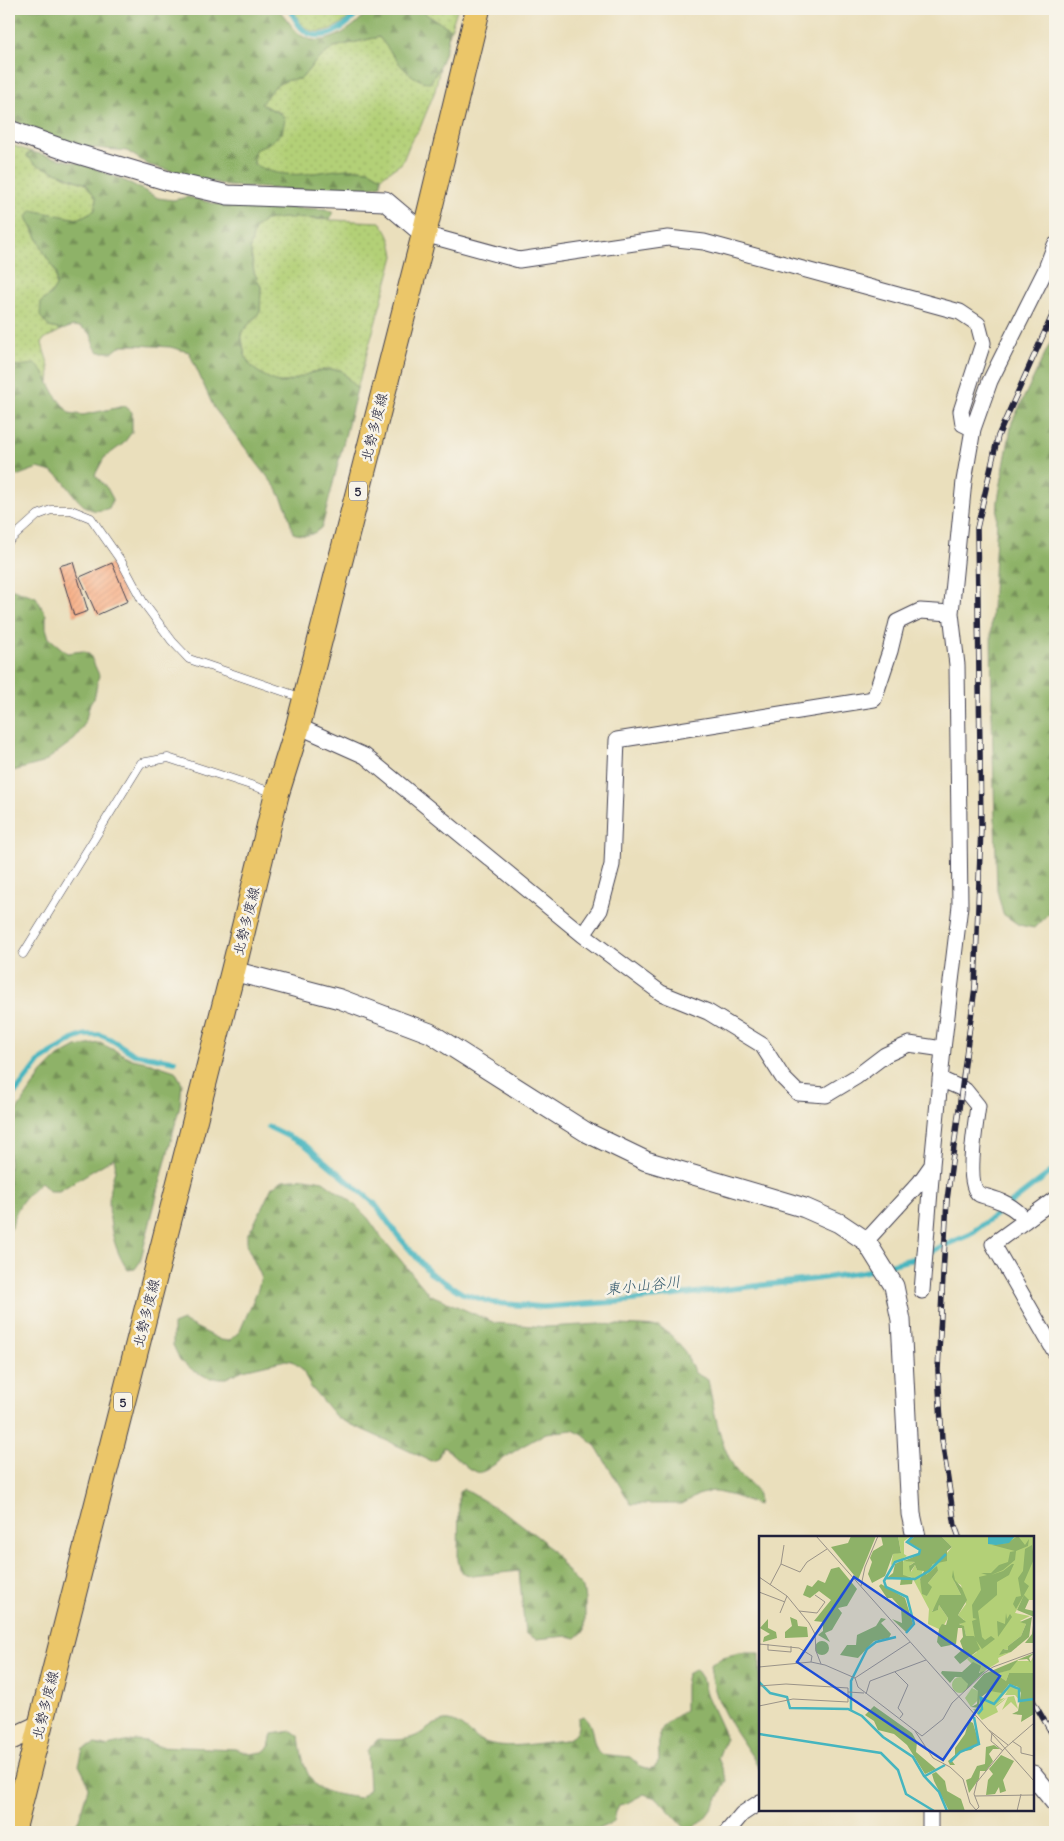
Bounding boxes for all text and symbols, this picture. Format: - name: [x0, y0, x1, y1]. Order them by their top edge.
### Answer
- street label: 北勢多度線: [357, 391, 391, 463]
- road number: 5: [349, 482, 367, 501]
- street label: 北勢多度線: [229, 885, 263, 957]
- water label: 東小山谷川: [605, 1272, 681, 1298]
- street label: 北勢多度線: [129, 1277, 163, 1349]
- road number: 5: [114, 1392, 132, 1411]
- inset map: [759, 1536, 1034, 1811]
- street label: 北勢多度線: [28, 1669, 62, 1741]

